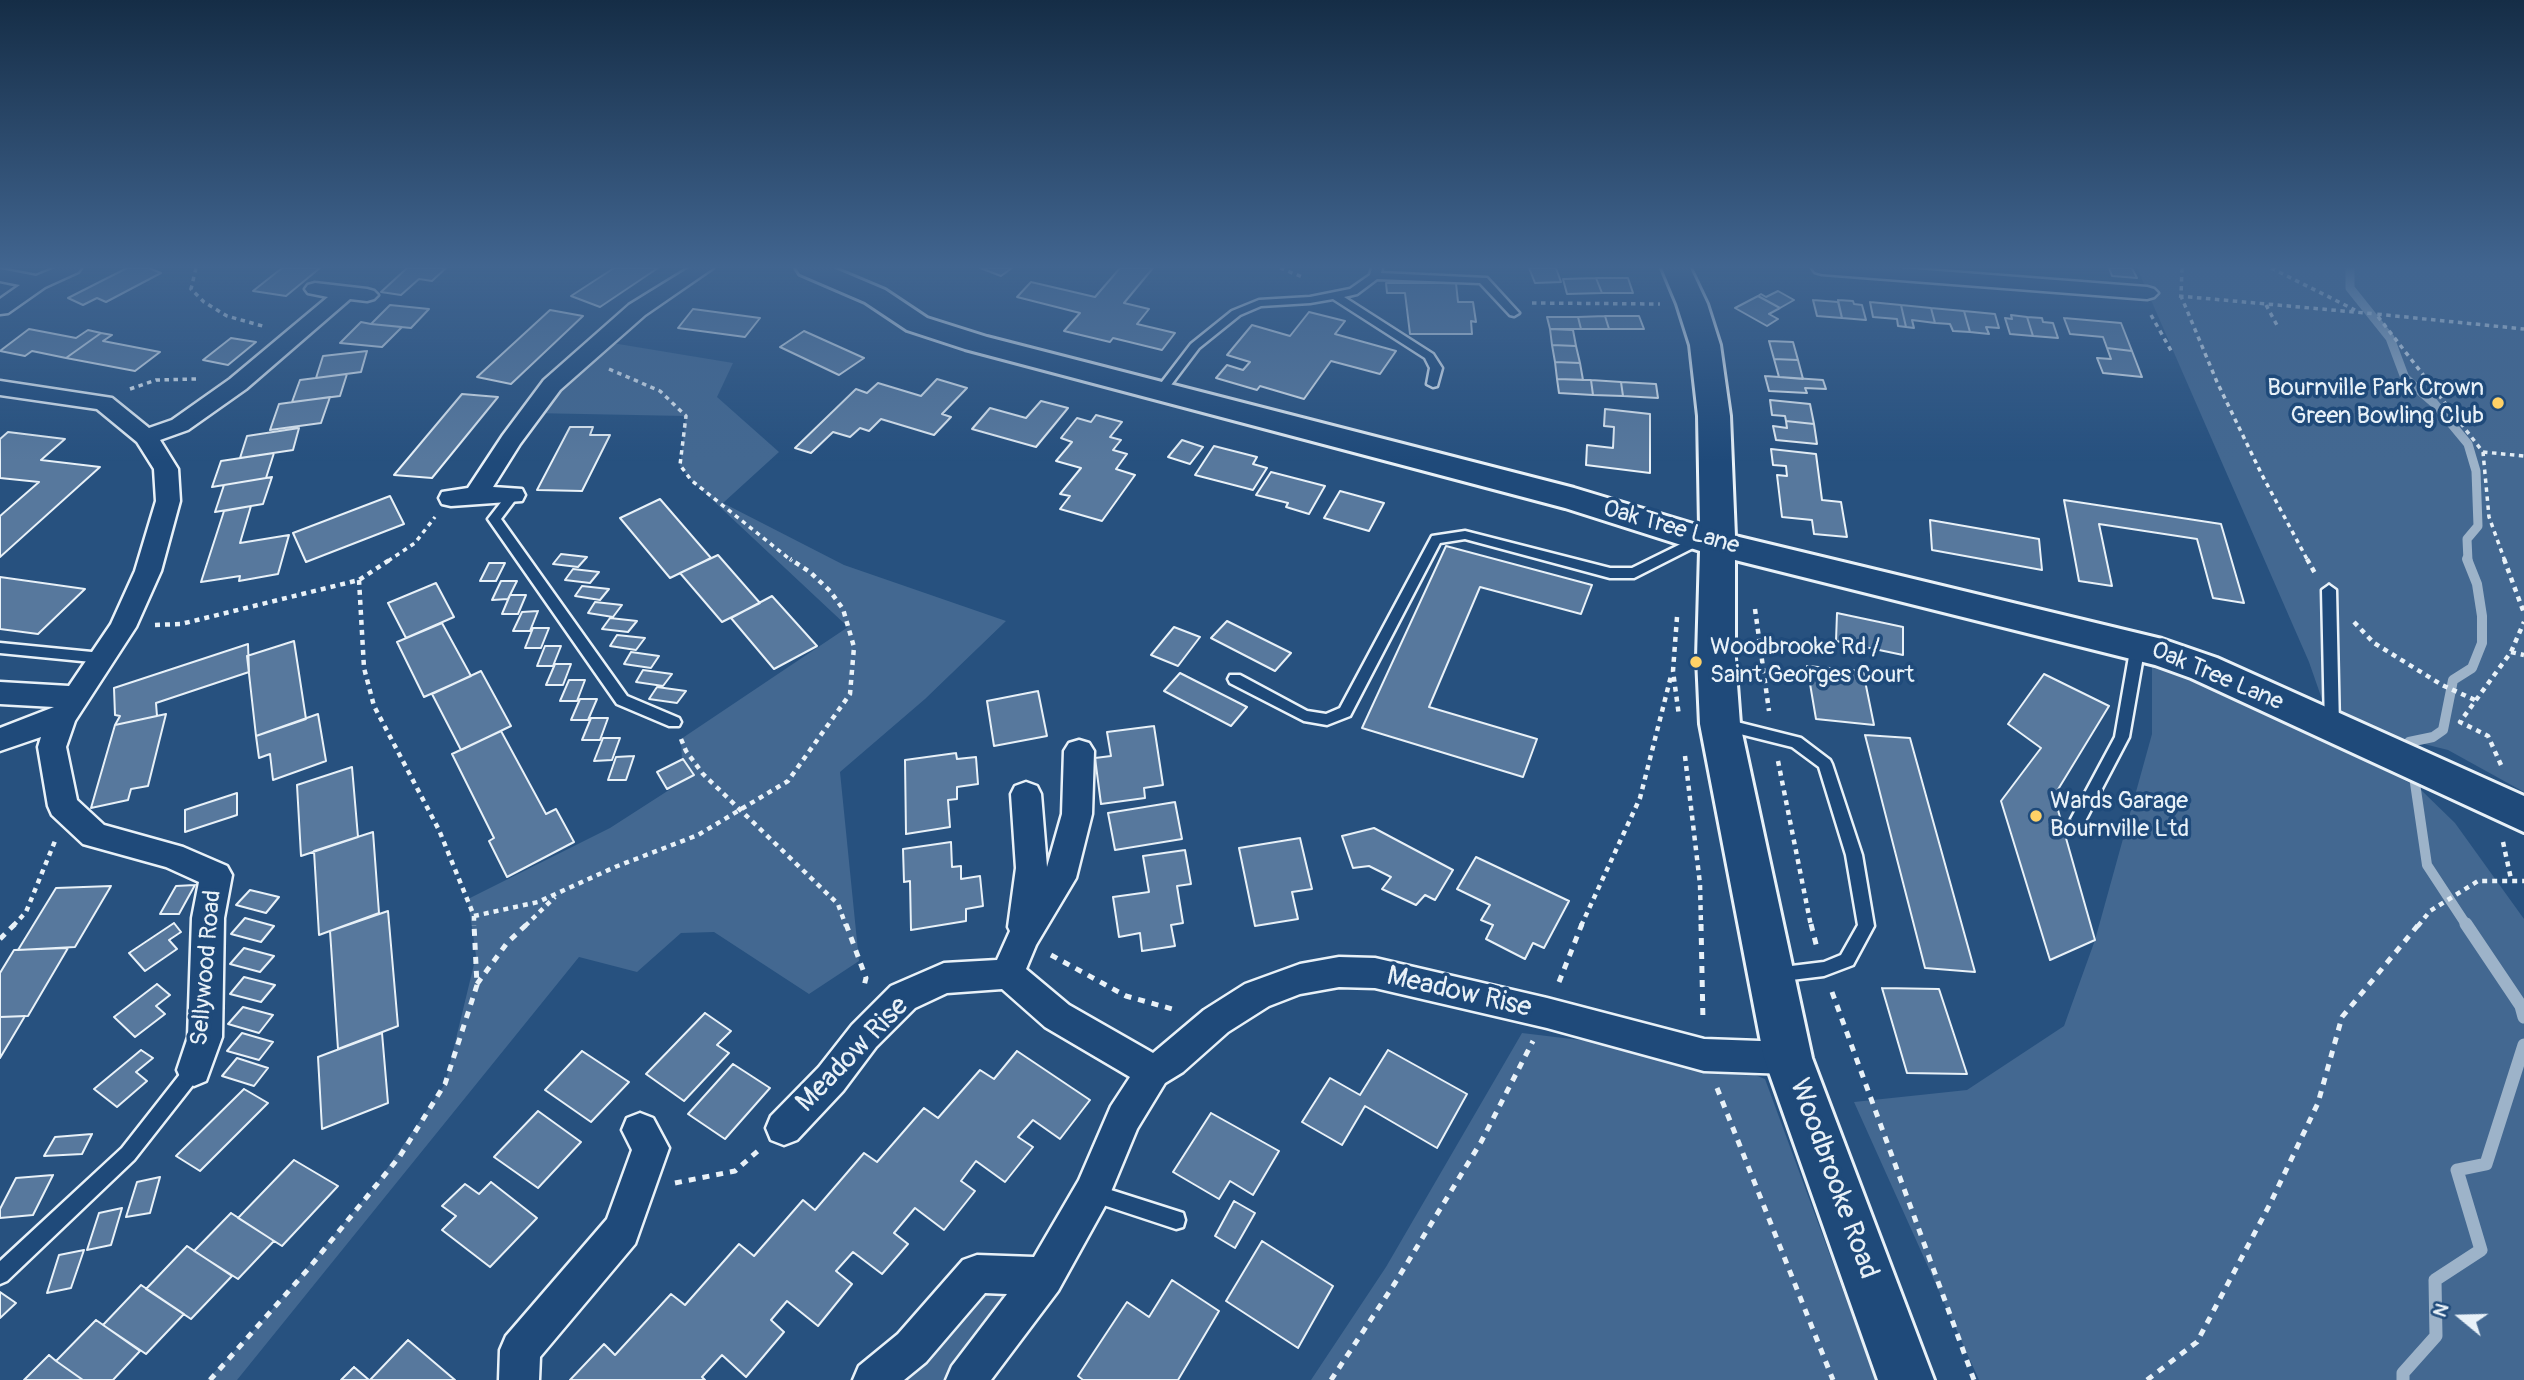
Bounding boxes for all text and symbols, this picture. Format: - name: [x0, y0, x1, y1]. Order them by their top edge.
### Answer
- place label: Bournville Park Crown Green Bowling Club: [2267, 375, 2484, 431]
- marker: Bournville Park Crown Green Bowling Club: [2490, 395, 2506, 411]
- street label: Oak Tree Lane: [1599, 495, 1743, 561]
- place label: Woodbrooke Rd / Saint Georges Court: [1710, 634, 1914, 690]
- street label: Oak Tree Lane: [2147, 636, 2287, 718]
- marker: Woodbrooke Rd / Saint Georges Court: [1688, 654, 1704, 670]
- place label: Wards Garage Bournville Ltd: [2050, 788, 2189, 844]
- marker: Wards Garage Bournville Ltd: [2028, 808, 2044, 824]
- street label: Sellywood Road: [186, 889, 228, 1047]
- street label: Meadow Rise: [1383, 960, 1535, 1026]
- street label: Meadow Rise: [790, 990, 916, 1120]
- street label: Woodbrooke Road: [1781, 1074, 1885, 1284]
- north arrow: [2426, 1282, 2496, 1352]
- text: N: [2428, 1300, 2455, 1320]

